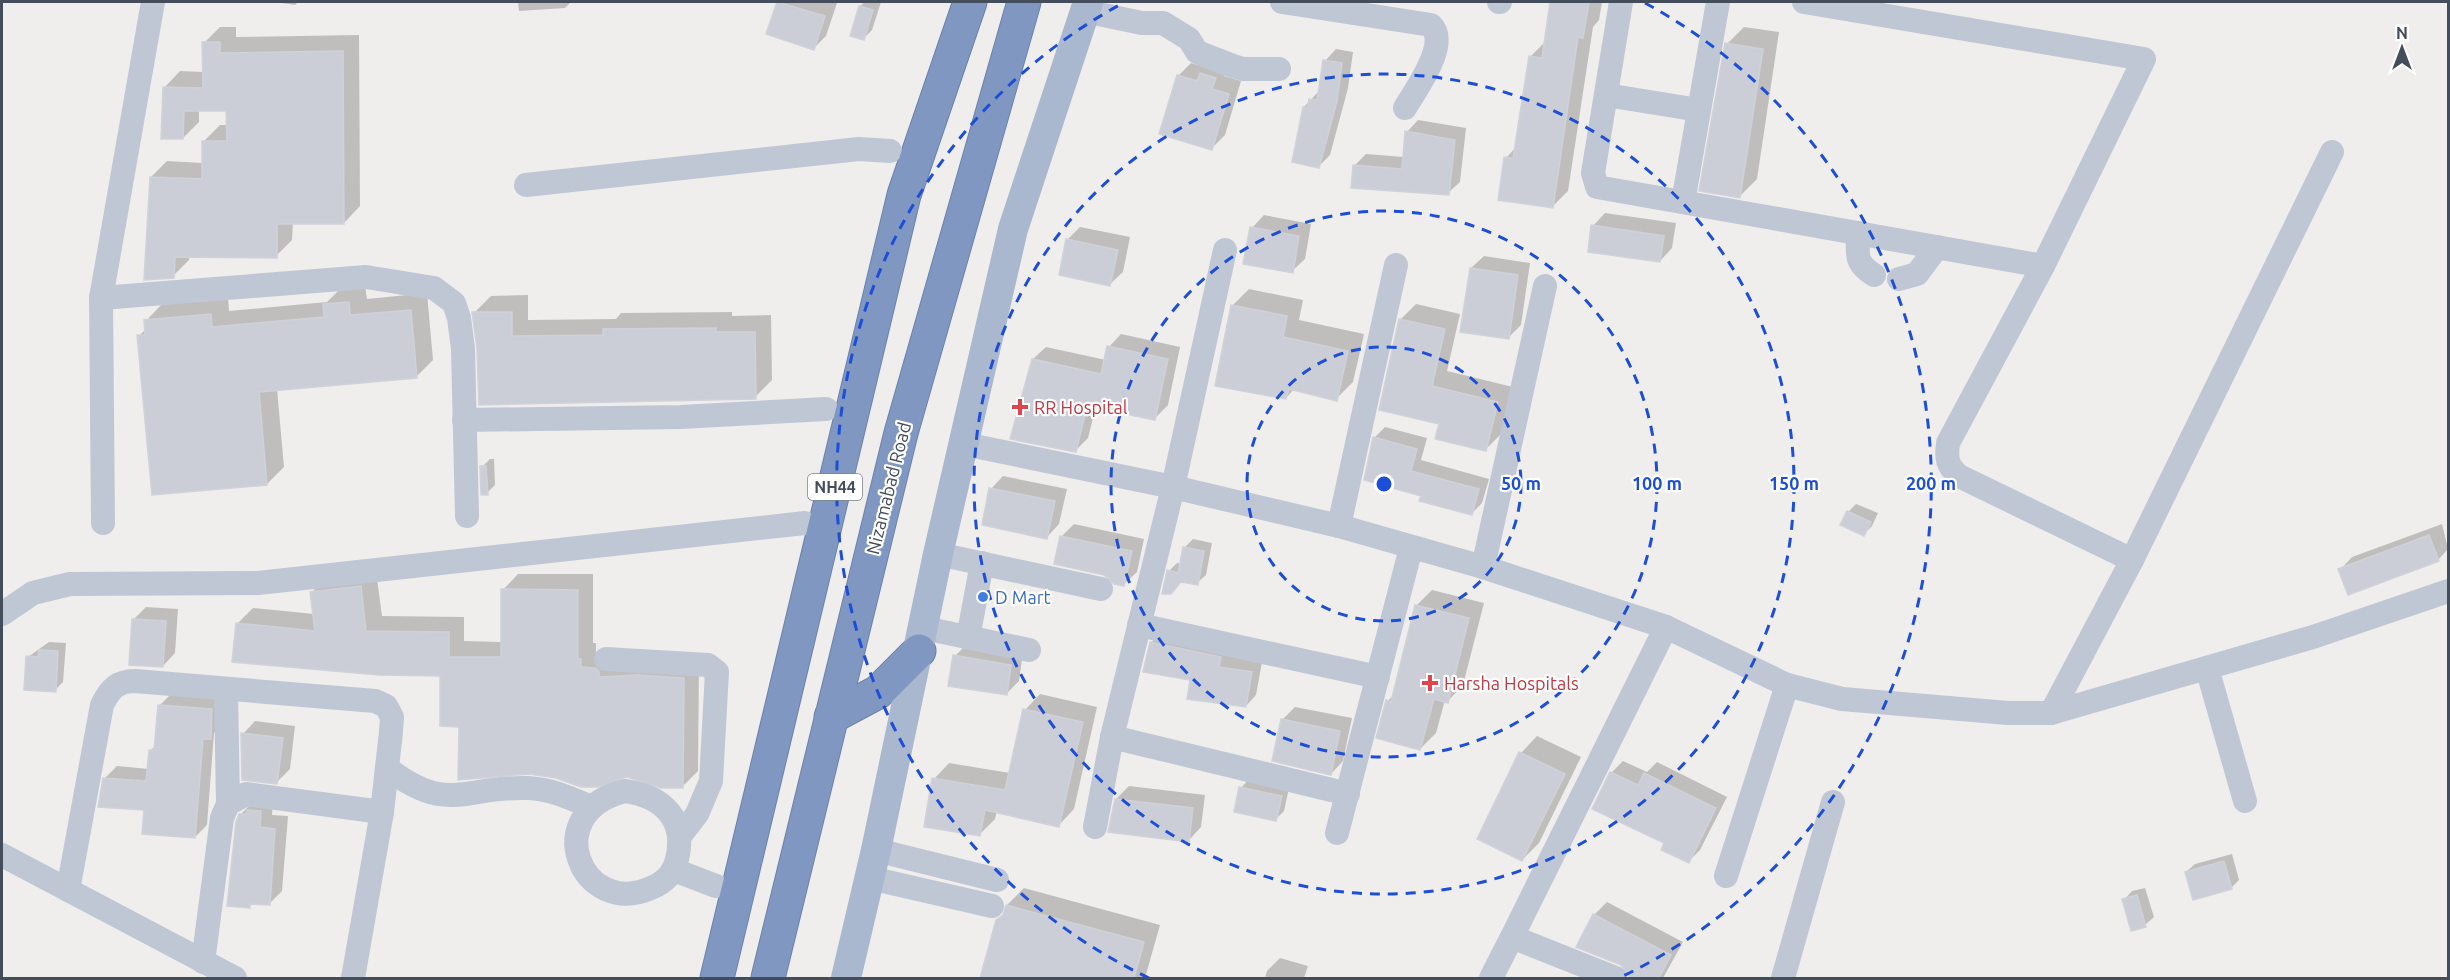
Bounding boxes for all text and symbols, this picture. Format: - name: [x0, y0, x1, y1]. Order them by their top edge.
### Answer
- north arrow: [2372, 18, 2432, 78]
- text: N: [2396, 24, 2408, 42]
- place label: RR Hospital: [1034, 397, 1128, 417]
- marker: RR Hospital: [1011, 398, 1029, 416]
- street label: Nizamabad Road: [862, 420, 914, 556]
- text: 50 m: [1501, 473, 1541, 493]
- text: 100 m: [1632, 473, 1682, 493]
- text: 150 m: [1769, 473, 1819, 493]
- text: 200 m: [1906, 473, 1956, 493]
- road number: NH44: [808, 474, 862, 500]
- centre of rings: [1374, 474, 1394, 494]
- place label: D Mart: [995, 587, 1051, 607]
- marker: D Mart: [976, 590, 990, 604]
- place label: Harsha Hospitals: [1444, 673, 1579, 693]
- marker: Harsha Hospitals: [1421, 674, 1439, 692]

